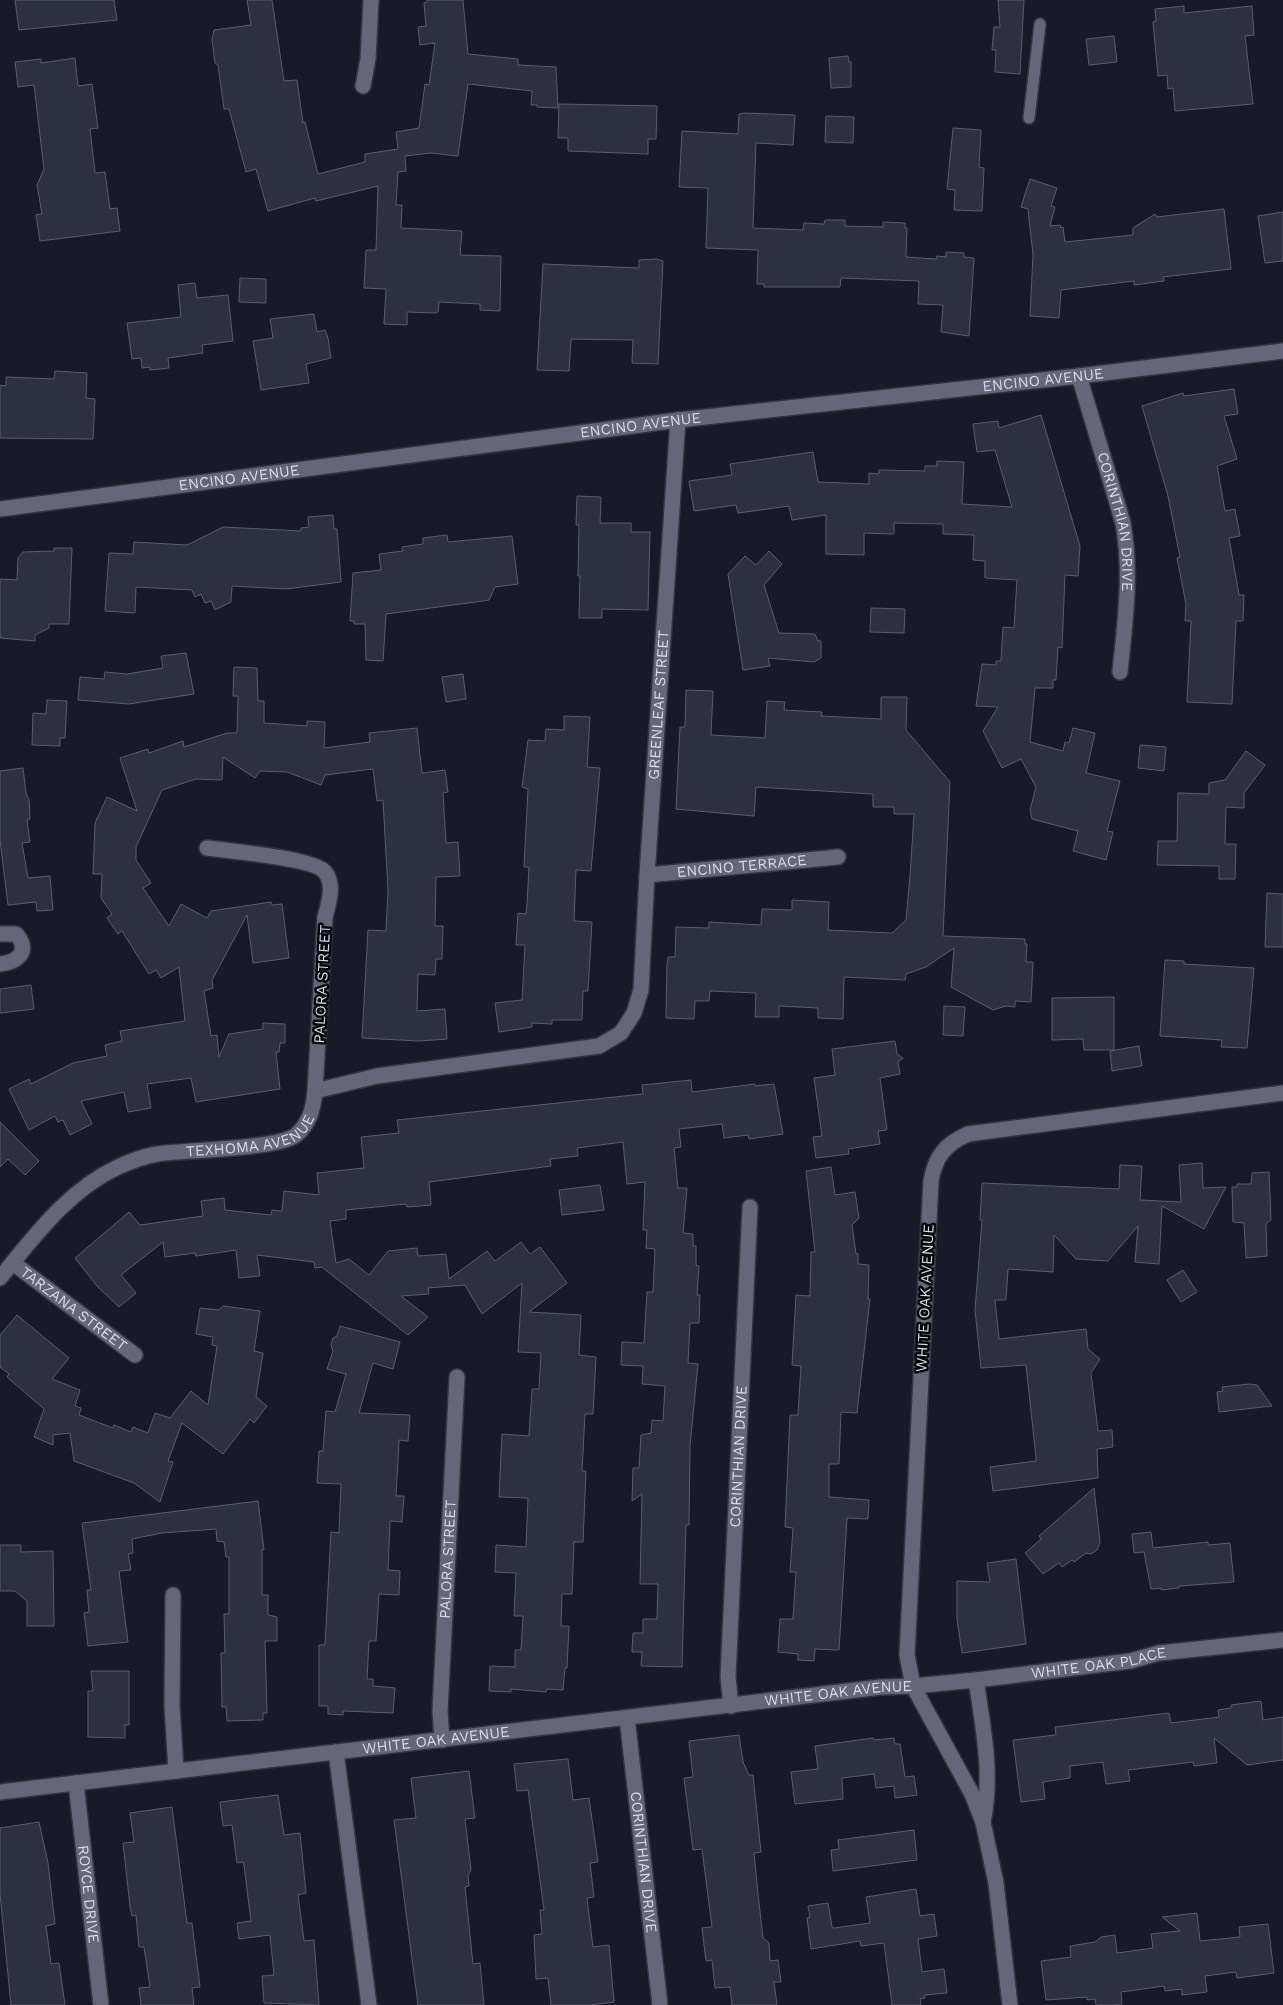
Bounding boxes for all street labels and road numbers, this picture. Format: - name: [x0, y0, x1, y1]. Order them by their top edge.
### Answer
- street label: ENCINO AVENUE: [982, 364, 1105, 396]
- street label: ENCINO AVENUE: [579, 409, 702, 442]
- street label: CORINTHIAN DRIVE: [1093, 450, 1136, 592]
- street label: ENCINO AVENUE: [177, 461, 300, 494]
- street label: GREENLEAF STREET: [645, 629, 673, 780]
- street label: ENCINO TERRACE: [676, 851, 807, 881]
- street label: PALORA STREET: [310, 924, 334, 1044]
- street label: TEXHOMA AVENUE: [185, 1111, 318, 1160]
- street label: WHITE OAK AVENUE: [912, 1224, 938, 1372]
- street label: TARZANA STREET: [17, 1263, 131, 1355]
- street label: CORINTHIAN DRIVE: [726, 1385, 751, 1528]
- street label: PALORA STREET: [436, 1499, 460, 1619]
- street label: WHITE OAK PLACE: [1030, 1643, 1167, 1682]
- street label: WHITE OAK AVENUE: [763, 1677, 912, 1710]
- street label: WHITE OAK AVENUE: [361, 1722, 511, 1758]
- street label: CORINTHIAN DRIVE: [627, 1790, 661, 1934]
- street label: ROYCE DRIVE: [74, 1844, 103, 1944]

